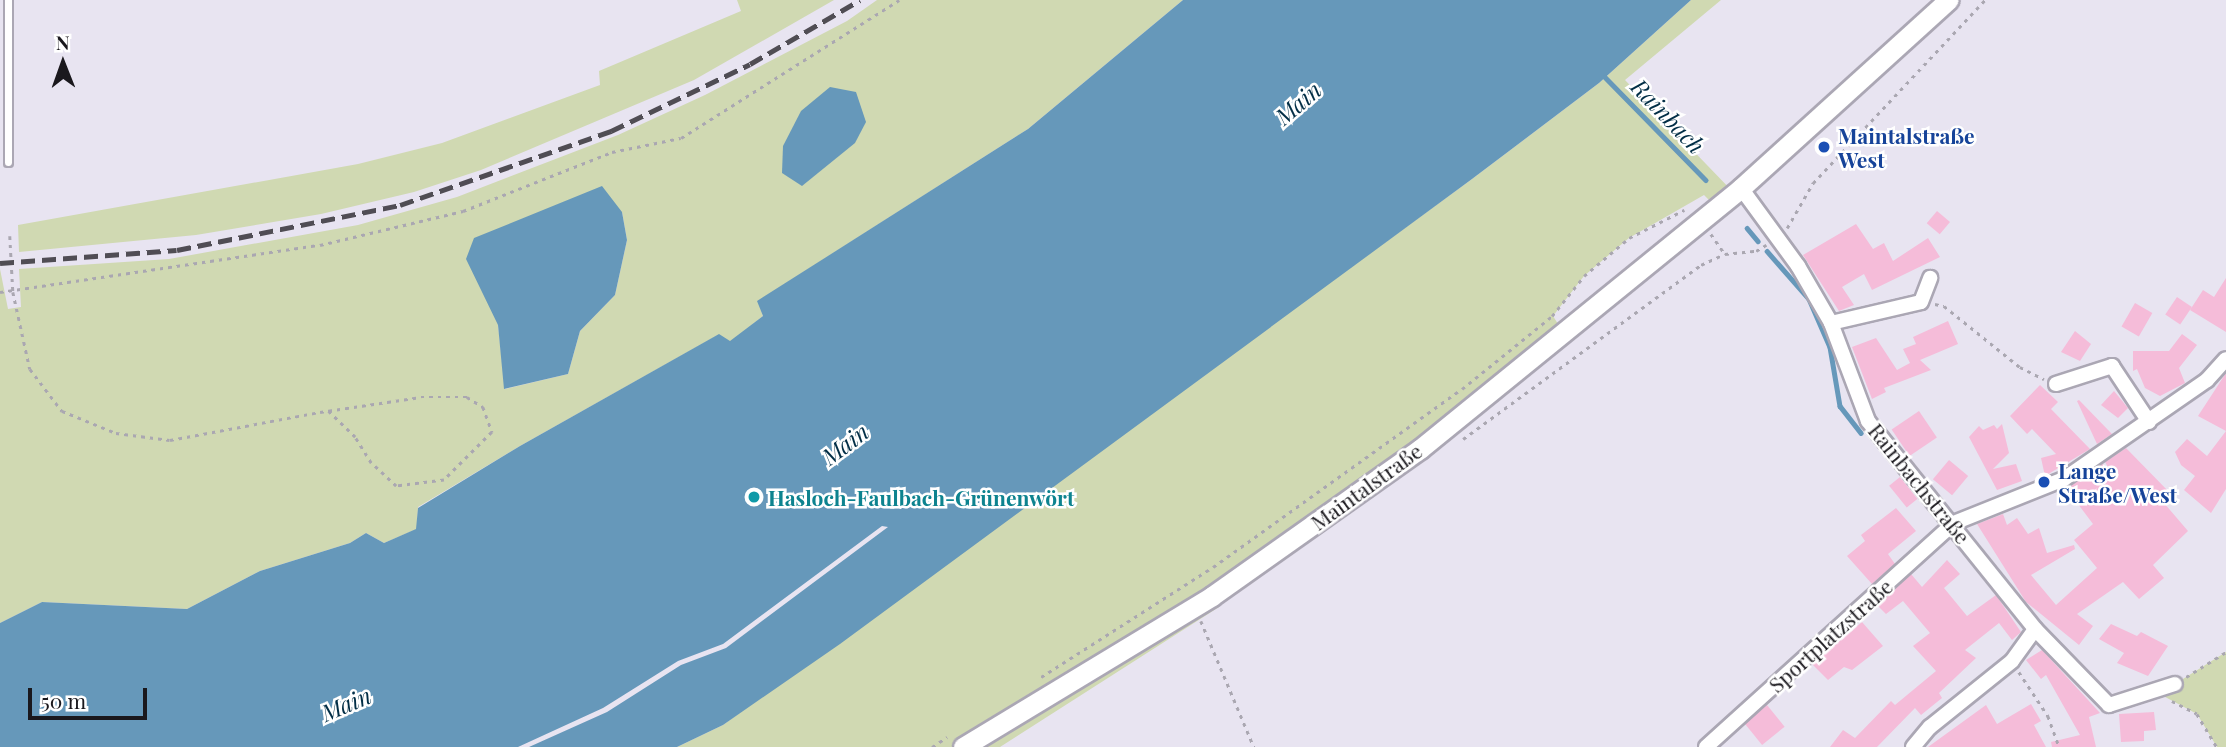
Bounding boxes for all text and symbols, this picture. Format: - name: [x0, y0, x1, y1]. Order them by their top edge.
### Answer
- north arrow: [28, 28, 98, 98]
- text: N: [56, 29, 70, 55]
- water label: Rainbach: [1626, 73, 1710, 159]
- water label: Main: [1269, 76, 1327, 130]
- place label: Maintalstraße West: [1838, 122, 1975, 172]
- marker: Maintalstraße West: [1816, 139, 1832, 155]
- water label: Main: [816, 417, 874, 471]
- street label: Rainbachstraße: [1864, 418, 1976, 548]
- street label: Maintalstraße: [1306, 437, 1426, 535]
- place label: Lange Straße/West: [2058, 457, 2177, 507]
- marker: Lange Straße/West: [2036, 474, 2052, 490]
- place label: Hasloch-Faulbach-Grünenwört: [768, 484, 1074, 510]
- marker: Hasloch-Faulbach-Grünenwört: [746, 489, 762, 505]
- street label: Sportplatzstraße: [1763, 573, 1897, 697]
- scale bar: [32, 674, 150, 718]
- water label: Main: [317, 681, 375, 727]
- text: 50 m: [41, 686, 86, 714]

